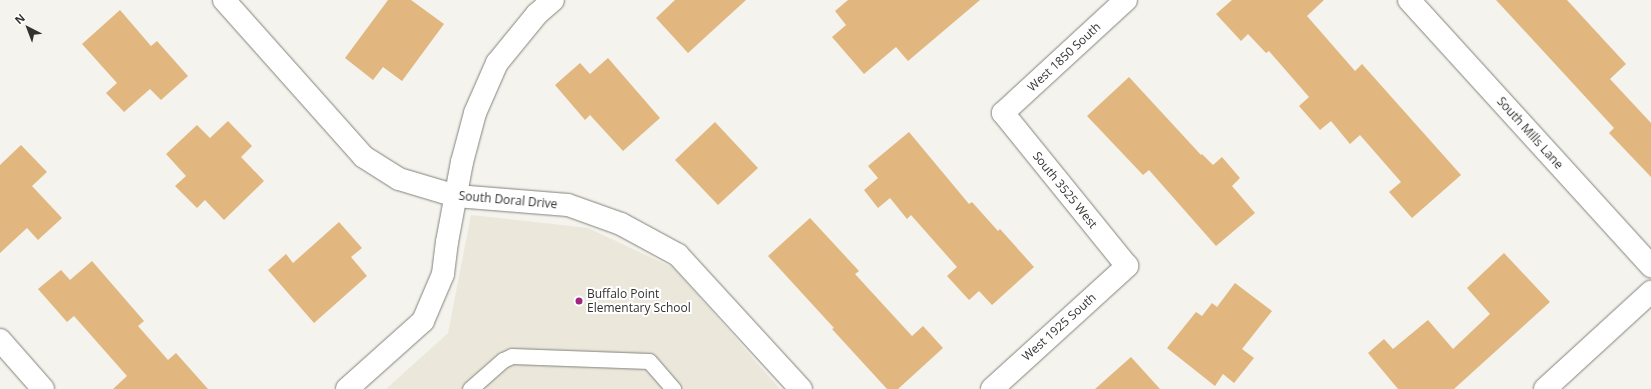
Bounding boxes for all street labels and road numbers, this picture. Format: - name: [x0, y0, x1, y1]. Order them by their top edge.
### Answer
- street label: West 1850 South: [1025, 20, 1103, 94]
- street label: South Mills Lane: [1494, 94, 1566, 172]
- street label: South 3525 West: [1030, 149, 1100, 231]
- street label: South Doral Drive: [458, 189, 558, 211]
- street label: West 1925 South: [1019, 290, 1099, 364]

